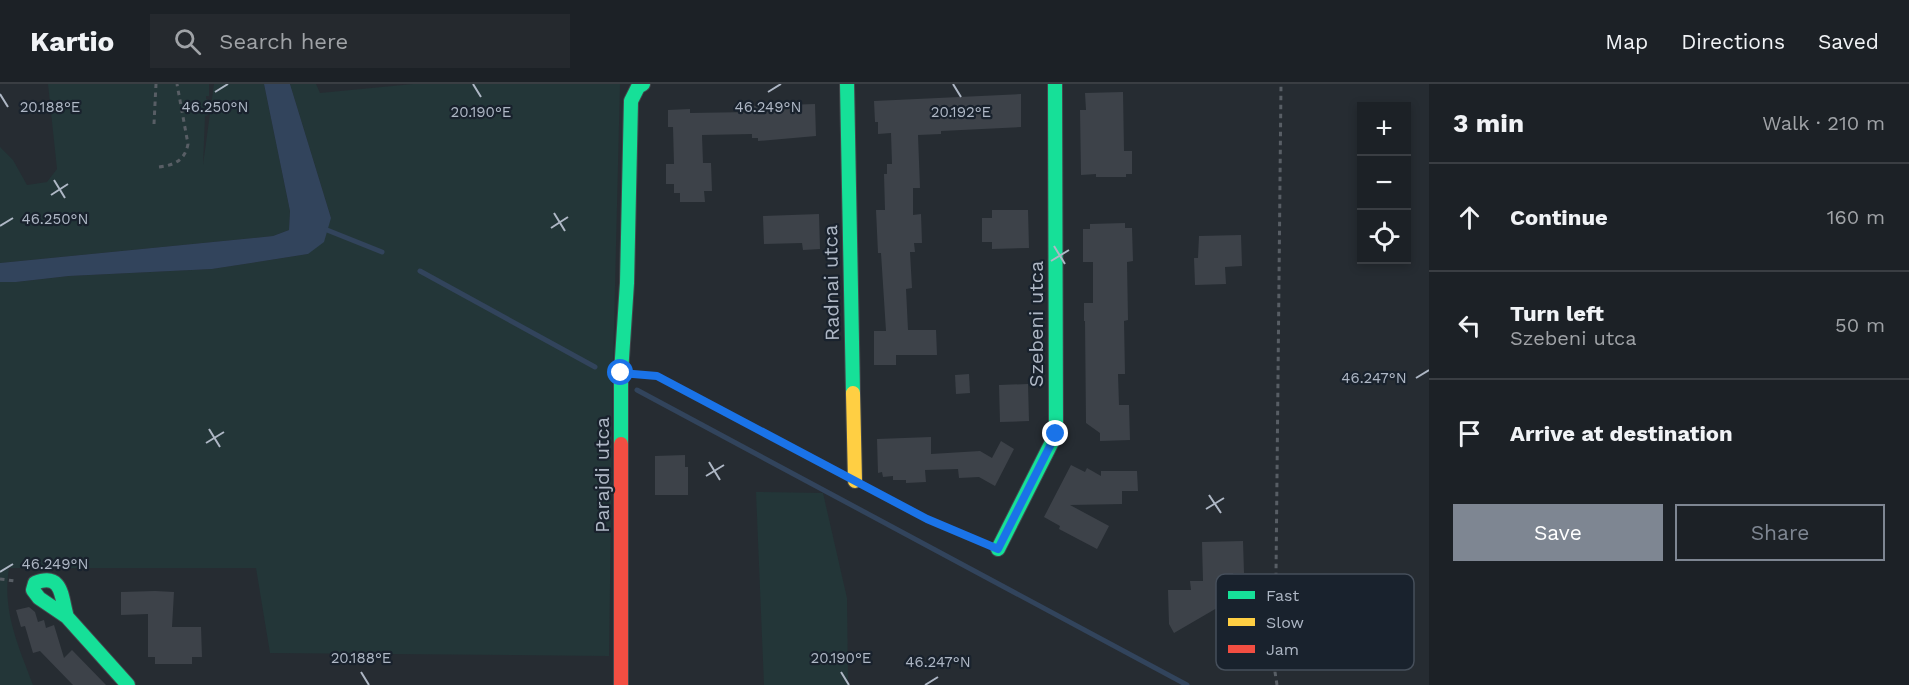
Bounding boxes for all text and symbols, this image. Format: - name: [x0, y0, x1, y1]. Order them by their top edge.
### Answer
- search box: [150, 14, 570, 68]
- text: Kartio: [30, 25, 114, 58]
- icon: search: [171, 25, 204, 58]
- text: Search here: [219, 29, 348, 54]
- text: Map: [1605, 29, 1648, 54]
- text: Directions: [1681, 29, 1785, 54]
- text: Saved: [1818, 29, 1879, 54]
- text: 20.188°E: [20, 98, 80, 116]
- text: 46.250°N: [182, 98, 249, 116]
- text: 46.249°N: [735, 98, 801, 116]
- map controls: [1357, 102, 1411, 264]
- button: +: [1357, 102, 1411, 156]
- text: 20.190°E: [451, 103, 511, 121]
- text: 20.192°E: [931, 103, 991, 121]
- text: 3 min: [1453, 108, 1524, 138]
- text: Walk · 210 m: [1762, 111, 1885, 135]
- button: −: [1357, 156, 1411, 210]
- icon: ahead: [1453, 201, 1486, 234]
- text: Continue: [1510, 205, 1608, 230]
- text: 160 m: [1827, 205, 1885, 229]
- text: 46.250°N: [22, 210, 89, 228]
- button: locate: [1357, 210, 1411, 264]
- street label: Radnai utca: [818, 225, 844, 341]
- street label: Szebeni utca: [1024, 261, 1048, 387]
- text: Turn left: [1510, 301, 1604, 326]
- icon: left: [1453, 309, 1486, 342]
- text: 50 m: [1835, 313, 1885, 337]
- text: Szebeni utca: [1510, 326, 1637, 350]
- route start: [607, 359, 633, 385]
- text: 46.247°N: [1341, 369, 1407, 387]
- street label: Parajdi utca: [590, 417, 614, 533]
- icon: arrive: [1453, 417, 1486, 450]
- route end: [1042, 420, 1068, 446]
- text: Arrive at destination: [1510, 421, 1733, 446]
- button: Save: [1453, 504, 1663, 561]
- button: Share: [1675, 504, 1885, 561]
- text: 46.249°N: [22, 555, 88, 573]
- legend: [1216, 574, 1414, 670]
- text: Fast: [1266, 586, 1299, 605]
- text: Slow: [1266, 613, 1304, 632]
- text: Jam: [1266, 640, 1299, 659]
- text: 20.188°E: [331, 649, 391, 667]
- text: 20.190°E: [811, 649, 871, 667]
- text: 46.247°N: [905, 653, 971, 671]

